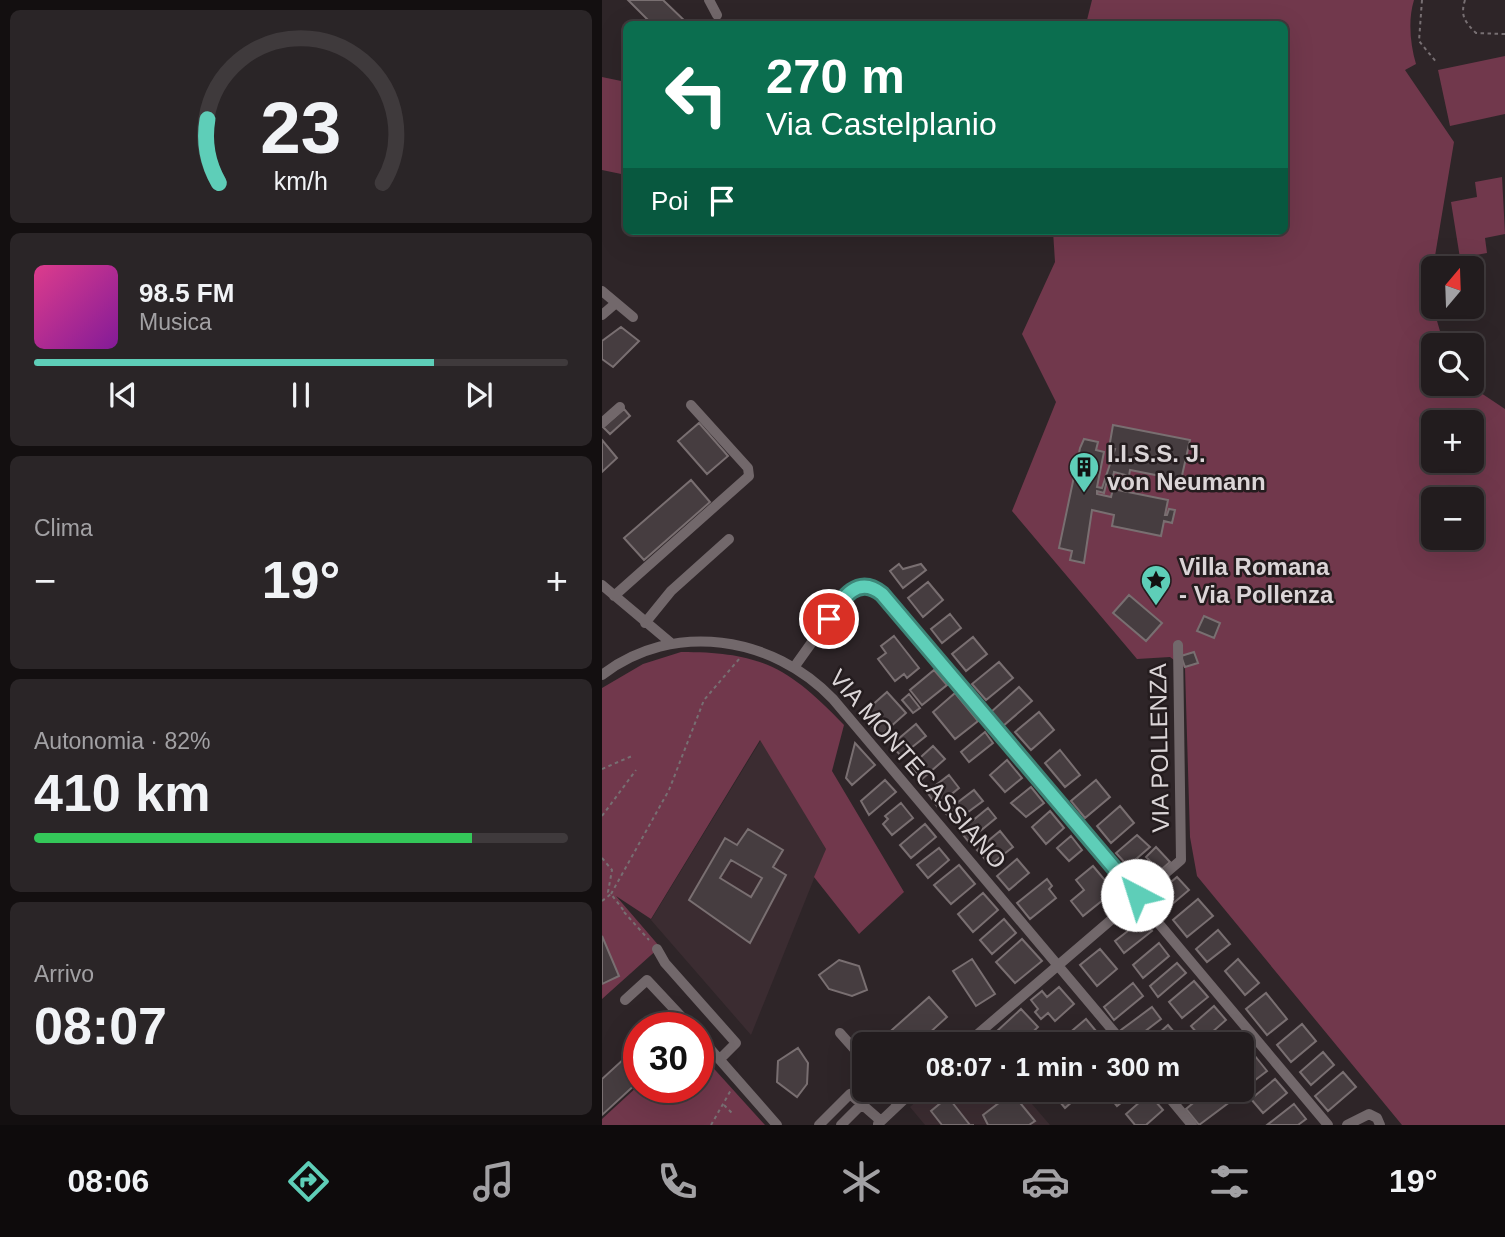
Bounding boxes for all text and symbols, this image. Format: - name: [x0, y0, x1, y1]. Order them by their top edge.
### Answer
- icon: left: [651, 49, 742, 140]
- text: 270 m: [766, 49, 905, 103]
- text: 23: [261, 87, 341, 168]
- text: Via Castelplanio: [766, 106, 997, 142]
- text: km/h: [274, 166, 328, 194]
- icon: arrive: [703, 182, 741, 220]
- text: Poi: [651, 186, 689, 216]
- north arrow: [1421, 256, 1484, 318]
- map controls: [1421, 256, 1484, 550]
- text: 98.5 FM: [139, 278, 234, 308]
- text: Musica: [139, 309, 212, 335]
- button: search: [1421, 333, 1484, 396]
- icon: previous: [104, 376, 142, 414]
- icon: pause: [282, 376, 320, 414]
- icon: next: [460, 376, 498, 414]
- button: +: [1421, 410, 1484, 473]
- place label: I.I.S.S. J. von Neumann: [1107, 440, 1266, 495]
- building icon: I.I.S.S. J. von Neumann: [1067, 450, 1101, 494]
- button: −: [1421, 487, 1484, 550]
- text: Clima: [34, 515, 93, 541]
- text: 19°: [262, 551, 340, 609]
- place label: Villa Romana - Via Pollenza: [1179, 553, 1334, 608]
- text: −: [34, 560, 56, 602]
- text: +: [546, 560, 568, 602]
- place icon: Villa Romana - Via Pollenza: [1139, 563, 1173, 607]
- pin: [799, 589, 859, 649]
- icon: arrive: [810, 600, 848, 638]
- street label: VIA POLLENZA: [1144, 663, 1174, 833]
- street label: VIA MONTECASSIANO: [824, 664, 1012, 874]
- text: Autonomia · 82%: [34, 728, 210, 754]
- text: 410 km: [34, 764, 210, 822]
- position arrow: [1100, 858, 1174, 932]
- text: Arrivo: [34, 961, 94, 987]
- text: 08:07: [34, 997, 167, 1055]
- speed limit sign: 30: [623, 1012, 714, 1103]
- text: 08:07 · 1 min · 300 m: [926, 1052, 1180, 1082]
- icon: directions: [284, 1157, 333, 1206]
- icon: music: [469, 1157, 518, 1206]
- icon: phone: [653, 1157, 702, 1206]
- icon: climate: [837, 1157, 886, 1206]
- icon: car: [1021, 1157, 1070, 1206]
- icon: filters: [1205, 1157, 1254, 1206]
- text: 08:06: [68, 1163, 149, 1199]
- text: 19°: [1389, 1163, 1437, 1199]

